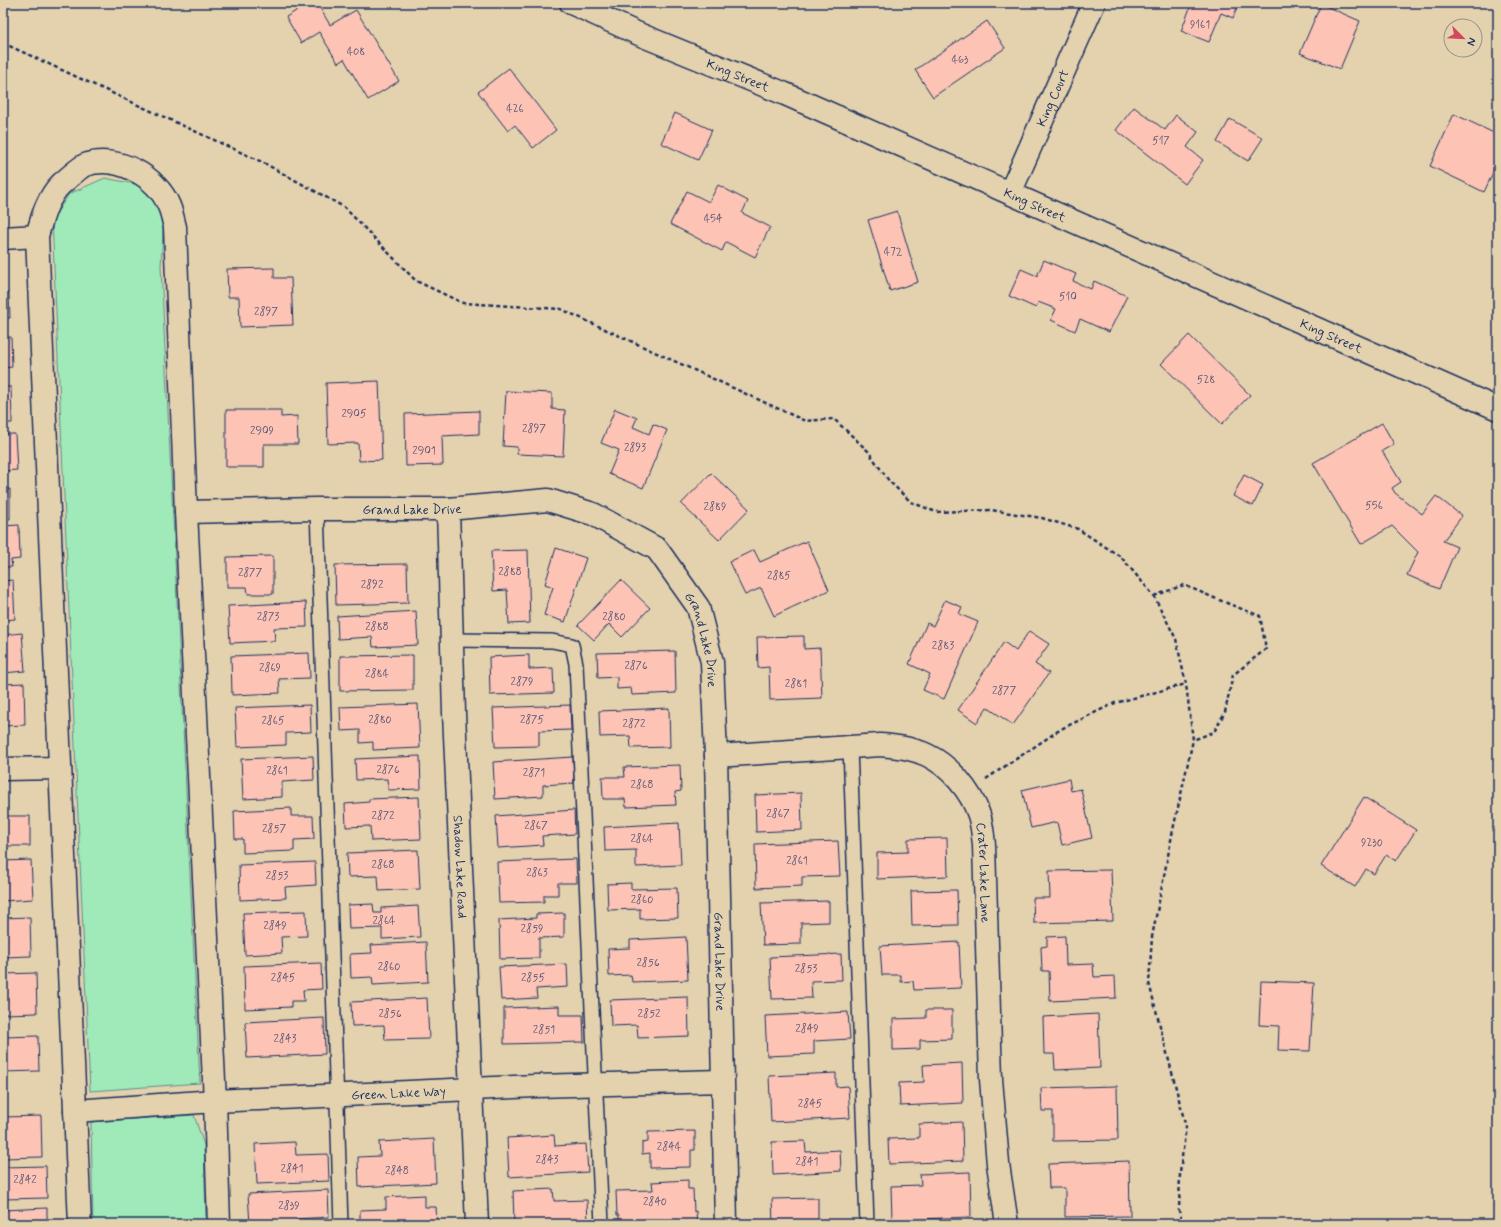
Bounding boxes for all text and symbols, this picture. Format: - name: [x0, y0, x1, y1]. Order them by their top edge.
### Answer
- house number: 9161: [1190, 18, 1210, 32]
- north arrow: [1443, 18, 1483, 58]
- text: N: [1463, 35, 1479, 48]
- house number: 408: [347, 45, 365, 59]
- house number: 463: [952, 53, 969, 67]
- street label: King Street: [704, 56, 772, 97]
- street label: King Court: [1033, 67, 1073, 130]
- house number: 426: [506, 102, 524, 116]
- house number: 517: [1152, 134, 1170, 148]
- street label: King Street: [1001, 185, 1069, 227]
- house number: 454: [704, 212, 723, 226]
- house number: 472: [884, 245, 903, 259]
- house number: 510: [1059, 290, 1077, 304]
- house number: 2897: [254, 305, 278, 319]
- street label: King Street: [1297, 316, 1365, 358]
- house number: 528: [1197, 373, 1215, 387]
- house number: 2905: [341, 407, 367, 421]
- house number: 2897: [522, 422, 546, 436]
- house number: 2909: [250, 424, 274, 438]
- house number: 2893: [624, 441, 646, 455]
- house number: 2901: [412, 444, 436, 458]
- house number: 556: [1365, 499, 1383, 513]
- house number: 2889: [704, 500, 726, 514]
- street label: Grand Lake Drive: [363, 501, 462, 519]
- house number: 2888: [498, 565, 522, 579]
- house number: 2877: [238, 566, 262, 580]
- house number: 2885: [767, 569, 791, 583]
- house number: 2892: [361, 578, 384, 592]
- street label: Grand Lake Drive: [680, 589, 720, 688]
- house number: 2873: [257, 610, 279, 624]
- house number: 2880: [602, 610, 626, 624]
- house number: 2888: [365, 620, 389, 634]
- house number: 2883: [932, 639, 954, 653]
- house number: 2876: [624, 659, 648, 673]
- house number: 2869: [259, 661, 281, 675]
- house number: 2884: [365, 667, 389, 681]
- house number: 2879: [511, 675, 533, 689]
- house number: 2881: [785, 677, 807, 691]
- house number: 2877: [992, 684, 1016, 698]
- house number: 2880: [368, 713, 392, 727]
- house number: 2875: [520, 713, 544, 727]
- house number: 2865: [261, 714, 285, 728]
- house number: 2872: [623, 717, 646, 731]
- house number: 2876: [376, 763, 400, 777]
- house number: 2861: [266, 764, 288, 778]
- house number: 2871: [523, 766, 545, 780]
- house number: 2868: [631, 778, 653, 792]
- house number: 2867: [766, 807, 790, 821]
- house number: 2872: [372, 809, 395, 823]
- street label: Shadow Lake Road: [449, 815, 470, 919]
- house number: 2867: [524, 819, 548, 833]
- street label: Crater Lake Lane: [971, 821, 993, 923]
- house number: 2857: [262, 822, 286, 836]
- house number: 2864: [630, 832, 654, 846]
- house number: 9230: [1361, 836, 1383, 850]
- house number: 2861: [786, 854, 808, 868]
- house number: 2868: [372, 858, 394, 872]
- house number: 2863: [526, 866, 548, 880]
- house number: 2853: [266, 869, 288, 883]
- house number: 2860: [631, 893, 653, 907]
- street label: Grand Lake Drive: [709, 912, 728, 1011]
- house number: 2864: [372, 914, 396, 928]
- house number: 2849: [263, 919, 287, 933]
- house number: 2859: [521, 922, 543, 936]
- house number: 2856: [636, 956, 660, 970]
- house number: 2860: [378, 960, 400, 974]
- house number: 2853: [795, 962, 817, 976]
- house number: 2845: [271, 971, 296, 985]
- house number: 2855: [521, 971, 545, 985]
- house number: 2856: [378, 1007, 402, 1021]
- house number: 2852: [638, 1007, 661, 1021]
- house number: 2849: [795, 1022, 819, 1036]
- house number: 2851: [533, 1023, 555, 1037]
- house number: 2843: [274, 1032, 296, 1046]
- street label: Green Lake Way: [351, 1083, 446, 1105]
- house number: 2845: [798, 1097, 823, 1111]
- house number: 2844: [657, 1140, 682, 1154]
- house number: 2843: [536, 1153, 558, 1167]
- house number: 2841: [796, 1155, 818, 1169]
- house number: 2841: [281, 1162, 303, 1176]
- house number: 2848: [385, 1164, 409, 1178]
- house number: 2842: [13, 1173, 37, 1187]
- house number: 2840: [643, 1195, 667, 1209]
- house number: 2839: [278, 1199, 300, 1213]

